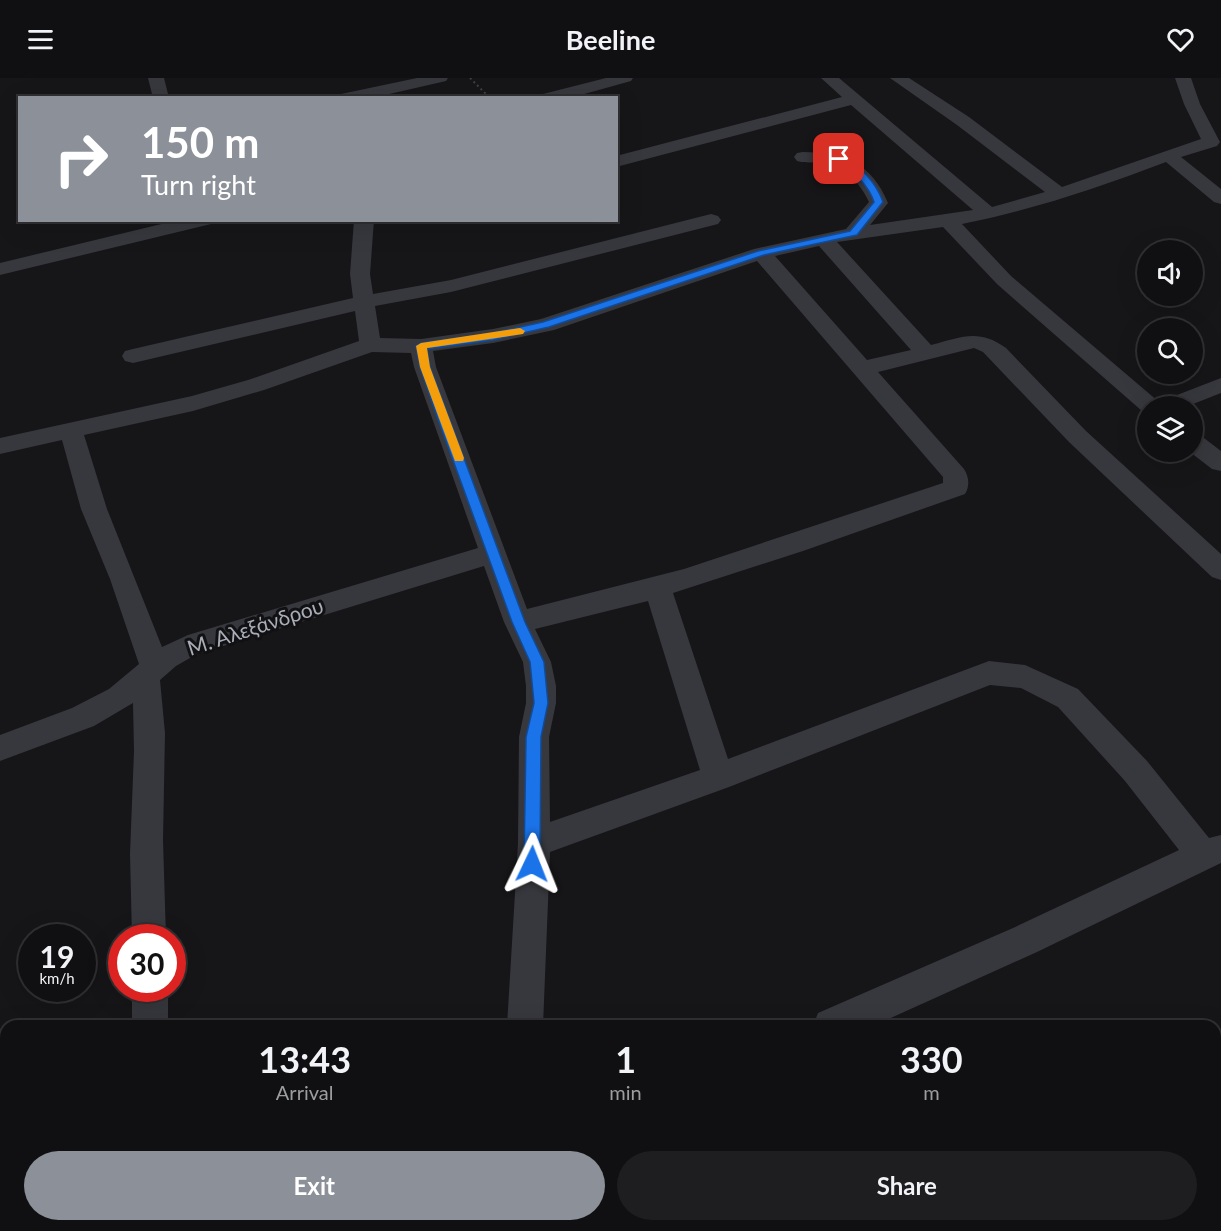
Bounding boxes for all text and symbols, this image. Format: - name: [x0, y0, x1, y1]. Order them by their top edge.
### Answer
- icon: menu: [24, 23, 57, 56]
- text: Beeline: [566, 23, 655, 56]
- icon: heart: [1164, 23, 1197, 56]
- text: 150 m: [141, 117, 259, 167]
- icon: right: [42, 120, 120, 198]
- pin: [813, 133, 864, 184]
- icon: arrive: [822, 142, 855, 175]
- text: Turn right: [141, 168, 256, 201]
- map controls: [1137, 240, 1203, 462]
- button: sound: [1137, 240, 1203, 306]
- button: search: [1137, 318, 1203, 384]
- button: layers: [1137, 396, 1203, 462]
- street label: Μ. Αλεξάνδρου: [184, 592, 326, 660]
- position arrow: [500, 832, 564, 896]
- speed limit sign: 30: [108, 924, 186, 1002]
- text: 19: [40, 938, 74, 974]
- text: km/h: [39, 969, 75, 987]
- text: 13:43: [258, 1037, 351, 1081]
- text: 1: [615, 1037, 636, 1081]
- text: 330: [900, 1037, 963, 1081]
- text: Arrival: [276, 1080, 333, 1104]
- text: min: [609, 1080, 642, 1104]
- text: m: [923, 1080, 940, 1104]
- button: Exit: [24, 1151, 605, 1220]
- button: Share: [617, 1151, 1197, 1220]

